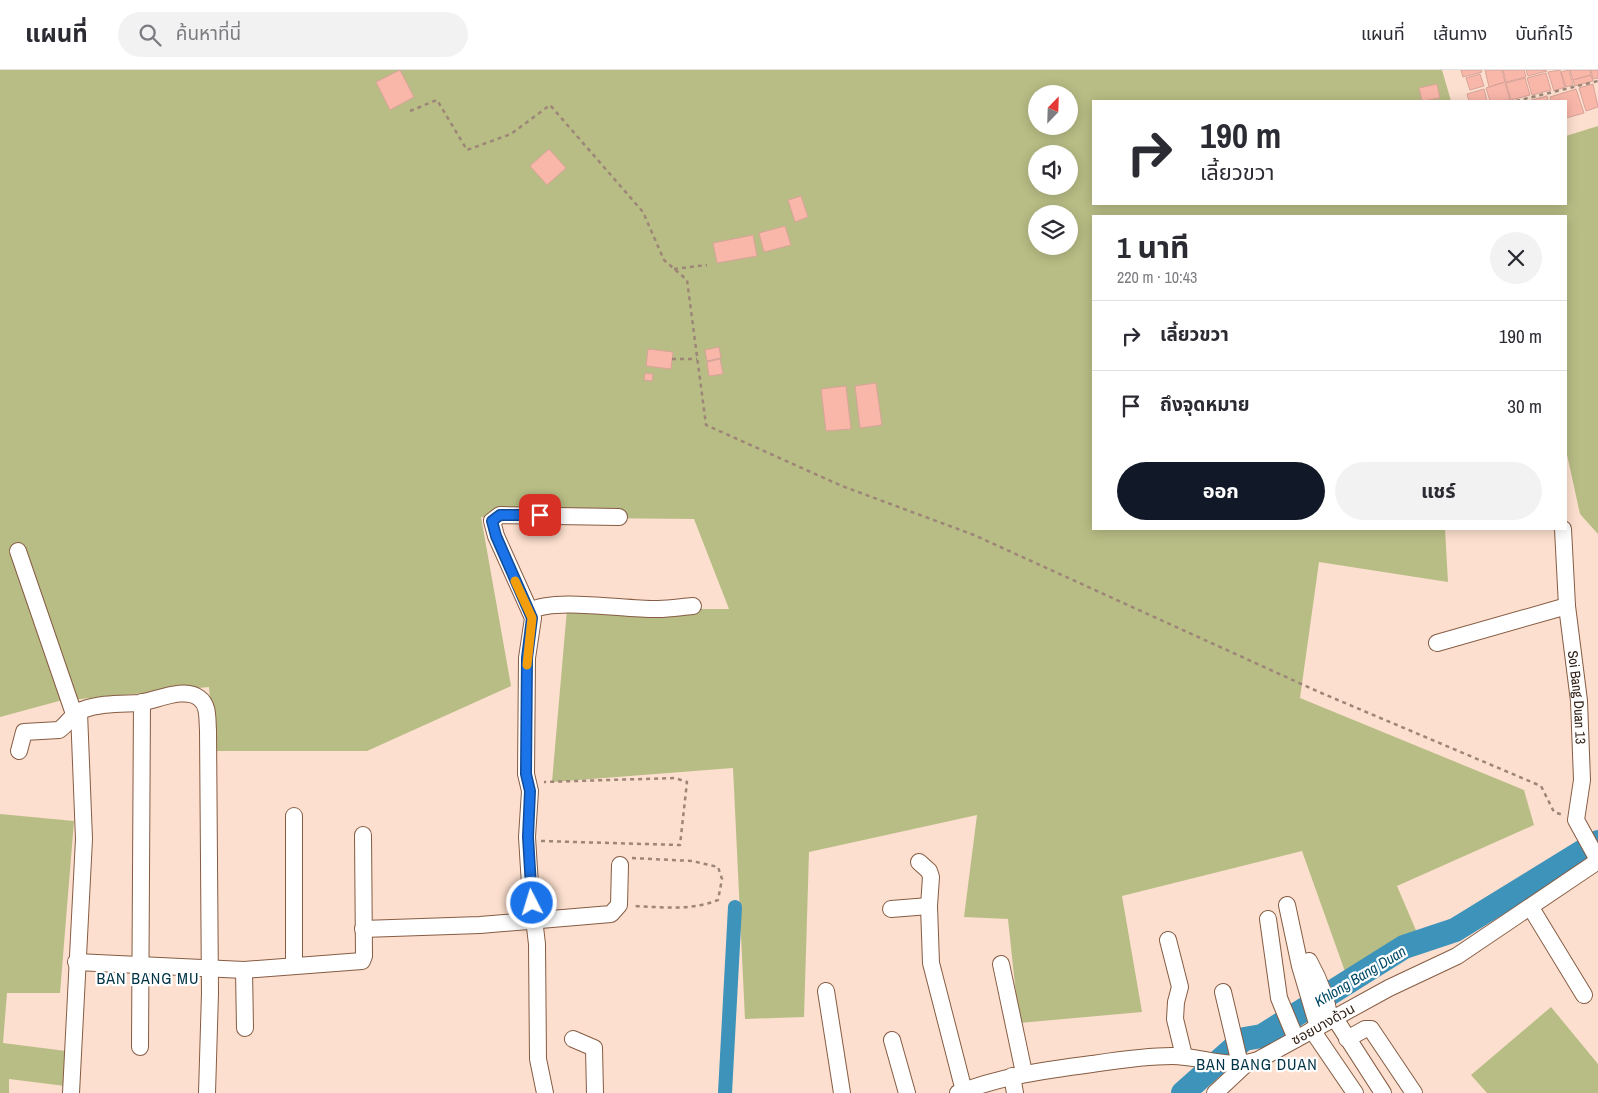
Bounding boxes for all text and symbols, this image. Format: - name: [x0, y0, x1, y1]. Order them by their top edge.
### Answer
- search box: [118, 12, 468, 57]
- text: แผนที่: [25, 17, 88, 49]
- text: ค้นหาที่นี่: [176, 20, 241, 46]
- icon: search: [136, 21, 164, 49]
- text: แผนที่: [1361, 21, 1405, 46]
- text: เส้นทาง: [1433, 21, 1487, 46]
- text: บันทึกไว้: [1515, 21, 1573, 46]
- north arrow: [1028, 85, 1078, 135]
- map controls: [1028, 85, 1078, 255]
- text: 190 m: [1200, 112, 1281, 159]
- icon: right: [1117, 120, 1182, 185]
- button: sound: [1028, 145, 1078, 195]
- text: เลี้ยวขวา: [1200, 157, 1275, 187]
- button: layers: [1028, 205, 1078, 255]
- text: 1 นาที: [1117, 227, 1189, 267]
- button: close: [1490, 232, 1542, 284]
- text: 220 m · 10:43: [1117, 266, 1197, 288]
- text: เลี้ยวขวา: [1160, 321, 1229, 347]
- icon: right: [1117, 322, 1145, 350]
- text: 190 m: [1499, 323, 1542, 349]
- text: ถึงจุดหมาย: [1160, 391, 1250, 417]
- icon: arrive: [1117, 392, 1145, 420]
- text: 30 m: [1507, 393, 1542, 419]
- button: ออก: [1117, 462, 1325, 520]
- button: แชร์: [1335, 462, 1542, 520]
- pin: [519, 494, 561, 536]
- icon: arrive: [526, 501, 554, 529]
- street label: Soi Bang Duan 13: [1564, 649, 1590, 744]
- position arrow: [505, 876, 557, 928]
- water label: Khlong Bang Duan: [1310, 940, 1410, 1012]
- district label: BAN BANG MU: [97, 967, 199, 989]
- street label: ซอยบางด้วน: [1288, 999, 1358, 1049]
- district label: BAN BANG DUAN: [1196, 1053, 1318, 1075]

